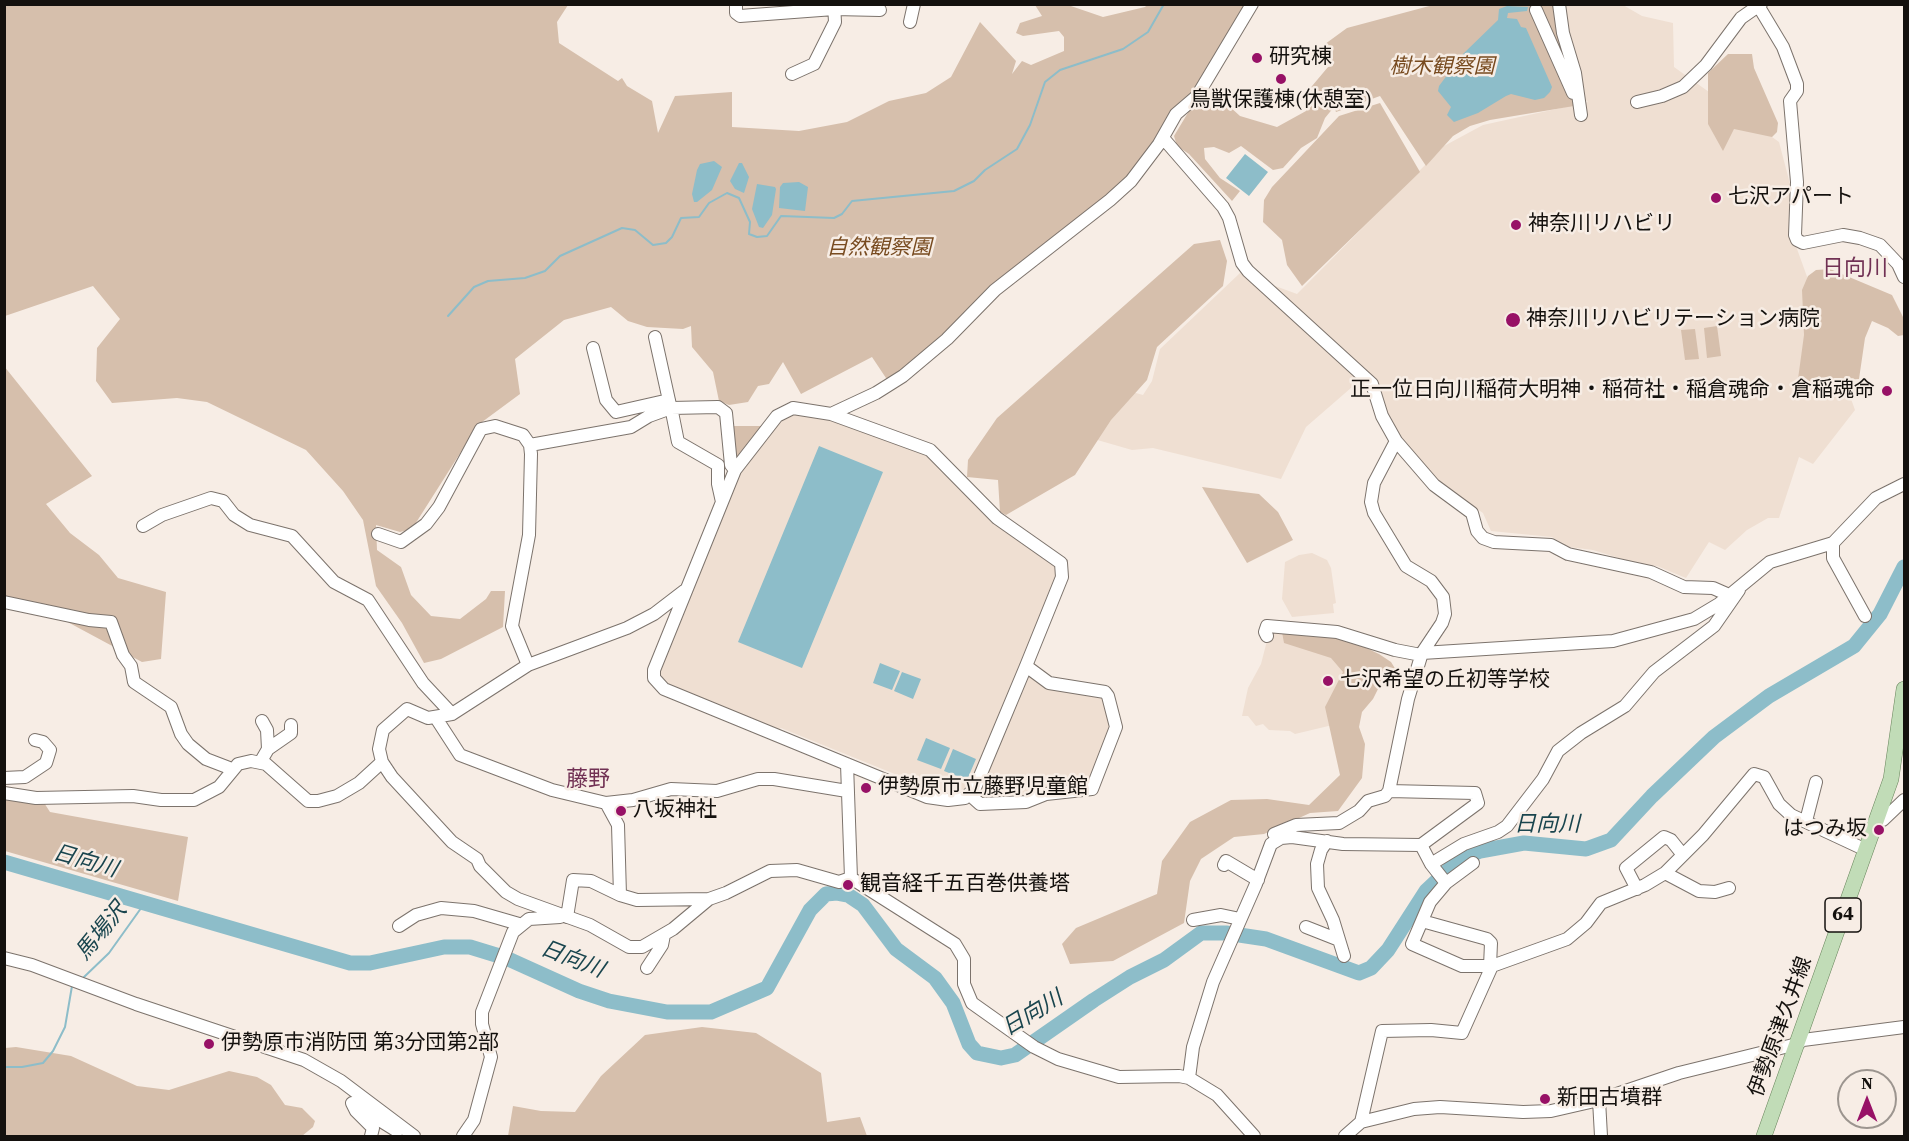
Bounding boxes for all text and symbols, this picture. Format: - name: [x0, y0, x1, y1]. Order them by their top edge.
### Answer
- place label: 研究棟: [1269, 45, 1332, 71]
- marker: 研究棟: [1250, 51, 1264, 65]
- park label: 樹木観察園: [1390, 55, 1494, 81]
- marker: 鳥獣保護棟(休憩室): [1274, 72, 1288, 86]
- place label: 鳥獣保護棟(休憩室): [1190, 88, 1372, 114]
- place label: 七沢アパート: [1728, 185, 1854, 211]
- marker: 七沢アパート: [1709, 191, 1723, 205]
- place label: 神奈川リハビリ: [1528, 212, 1675, 238]
- marker: 神奈川リハビリ: [1509, 218, 1523, 232]
- park label: 自然観察園: [827, 236, 931, 262]
- district label: 日向川: [1822, 256, 1888, 282]
- place label: 神奈川リハビリテーション病院: [1526, 307, 1820, 333]
- marker: 神奈川リハビリテーション病院: [1504, 311, 1522, 329]
- place label: 正一位日向川稲荷大明神・稲荷社・稲倉魂命・倉稲魂命: [1350, 378, 1875, 404]
- marker: 正一位日向川稲荷大明神・稲荷社・稲倉魂命・倉稲魂命: [1880, 384, 1894, 398]
- place label: 七沢希望の丘初等学校: [1340, 668, 1550, 694]
- marker: 七沢希望の丘初等学校: [1321, 674, 1335, 688]
- district label: 藤野: [566, 767, 610, 793]
- place label: 伊勢原市立藤野児童館: [878, 775, 1088, 801]
- marker: 伊勢原市立藤野児童館: [859, 781, 873, 795]
- place label: 八坂神社: [633, 798, 717, 824]
- marker: 八坂神社: [614, 804, 628, 818]
- water label: 日向川: [1514, 812, 1580, 838]
- place label: はつみ坂: [1783, 817, 1867, 843]
- marker: はつみ坂: [1872, 823, 1886, 837]
- water label: 日向川: [50, 840, 120, 884]
- place label: 観音経千五百巻供養塔: [860, 872, 1070, 898]
- marker: 観音経千五百巻供養塔: [841, 878, 855, 892]
- water label: 馬場沢: [71, 898, 133, 966]
- road number: 64: [1825, 898, 1861, 932]
- water label: 日向川: [536, 936, 608, 984]
- street label: 伊勢原津久井線: [1744, 954, 1818, 1100]
- water label: 日向川: [998, 986, 1068, 1042]
- place label: 伊勢原市消防団 第3分団第2部: [221, 1031, 499, 1057]
- marker: 伊勢原市消防団 第3分団第2部: [202, 1037, 216, 1051]
- north arrow: [1837, 1069, 1897, 1129]
- text: N: [1861, 1072, 1873, 1094]
- place label: 新田古墳群: [1557, 1086, 1662, 1112]
- marker: 新田古墳群: [1538, 1092, 1552, 1106]

